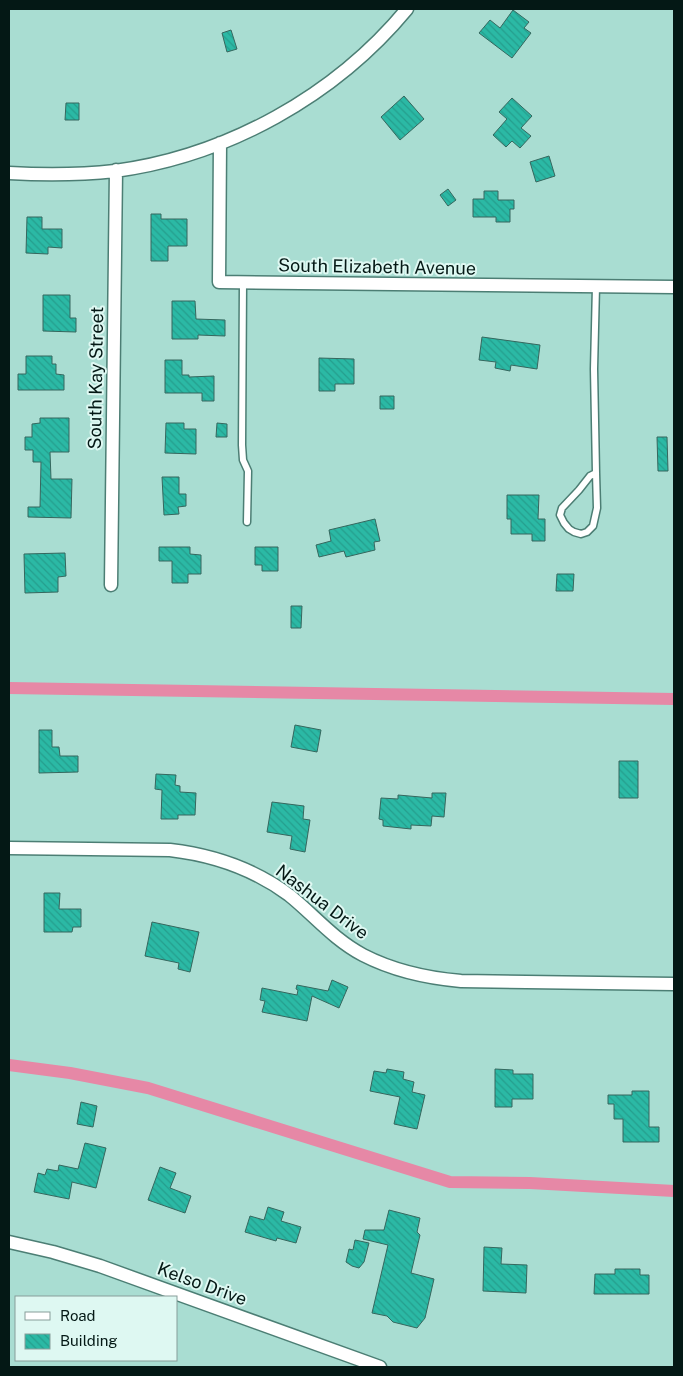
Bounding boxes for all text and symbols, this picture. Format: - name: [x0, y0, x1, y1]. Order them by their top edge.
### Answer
- street label: South Elizabeth Avenue: [278, 254, 476, 279]
- street label: South Kay Street: [84, 306, 107, 450]
- street label: Nashua Drive: [272, 860, 373, 943]
- street label: Kelso Drive: [155, 1258, 250, 1309]
- legend: [15, 1296, 178, 1361]
- text: Road: [60, 1307, 96, 1324]
- text: Building: [60, 1332, 118, 1349]

